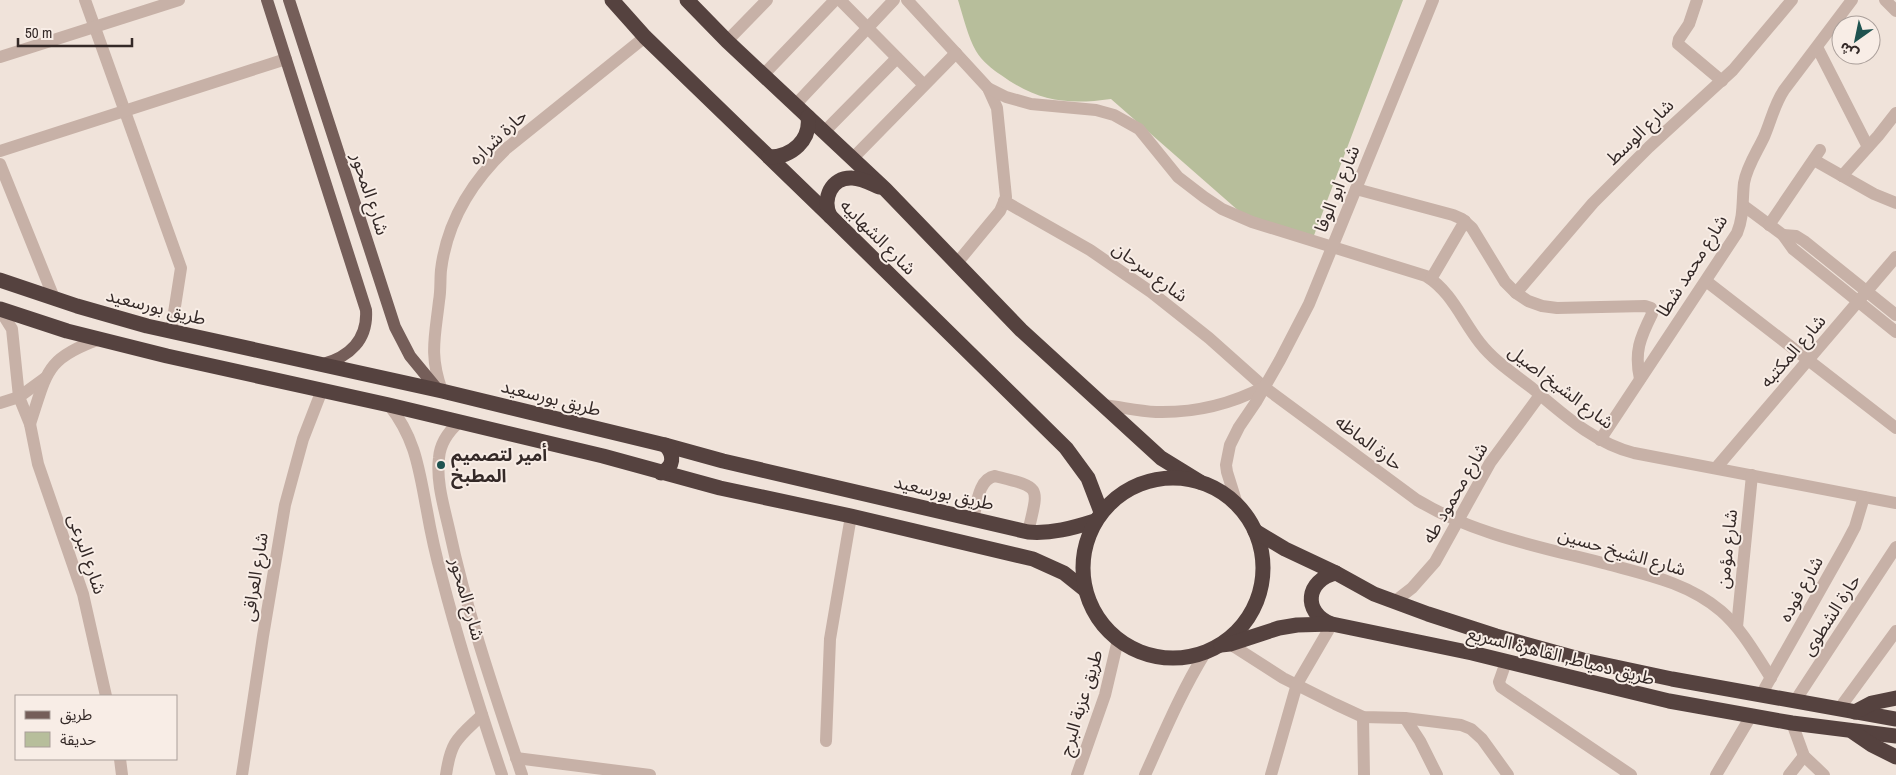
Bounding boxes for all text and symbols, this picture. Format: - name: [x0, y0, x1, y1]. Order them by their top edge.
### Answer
- scale bar: [18, 15, 131, 47]
- north arrow: [1831, 15, 1881, 65]
- text: 50 m: [25, 22, 52, 43]
- text: ش: [1836, 38, 1862, 64]
- street label: شارع الوسط: [1600, 93, 1681, 172]
- street label: حارة شراره: [463, 103, 532, 170]
- street label: شارع ابو الوفا: [1308, 142, 1367, 237]
- street label: شارع المحور: [343, 149, 396, 239]
- street label: شارع الشهابيه: [833, 193, 922, 282]
- street label: شارع محمد شطا: [1650, 210, 1735, 323]
- street label: شارع سرحان: [1106, 236, 1193, 309]
- street label: طريق بورسعيد: [104, 282, 209, 331]
- street label: شارع المكتبه: [1754, 309, 1833, 394]
- street label: شارع الشيخ اصيل: [1502, 339, 1619, 436]
- street label: طريق بورسعيد: [499, 373, 604, 422]
- street label: حارة الماظه: [1330, 409, 1408, 476]
- street label: شارع محمود طه: [1416, 438, 1495, 549]
- place label: أمير لتصميم المطبخ: [451, 442, 547, 489]
- marker: أمير لتصميم المطبخ: [435, 459, 447, 471]
- street label: طريق بورسعيد: [892, 469, 997, 516]
- street label: شارع مؤمن: [1710, 508, 1745, 590]
- street label: شارع البرعى: [60, 510, 113, 598]
- street label: شارع الشيخ حسين: [1555, 521, 1689, 584]
- street label: شارع العراقى: [235, 531, 276, 624]
- street label: شارع فوده: [1772, 551, 1831, 627]
- street label: شارع المحور: [442, 554, 491, 644]
- street label: حارة الشطوى: [1795, 569, 1866, 660]
- street label: طريق دمياط, القاهرة السريع: [1464, 620, 1657, 693]
- street label: طريق عزبة البرج: [1052, 647, 1110, 759]
- legend: [15, 695, 178, 760]
- text: طريق: [60, 704, 92, 725]
- text: حديقة: [60, 729, 96, 750]

